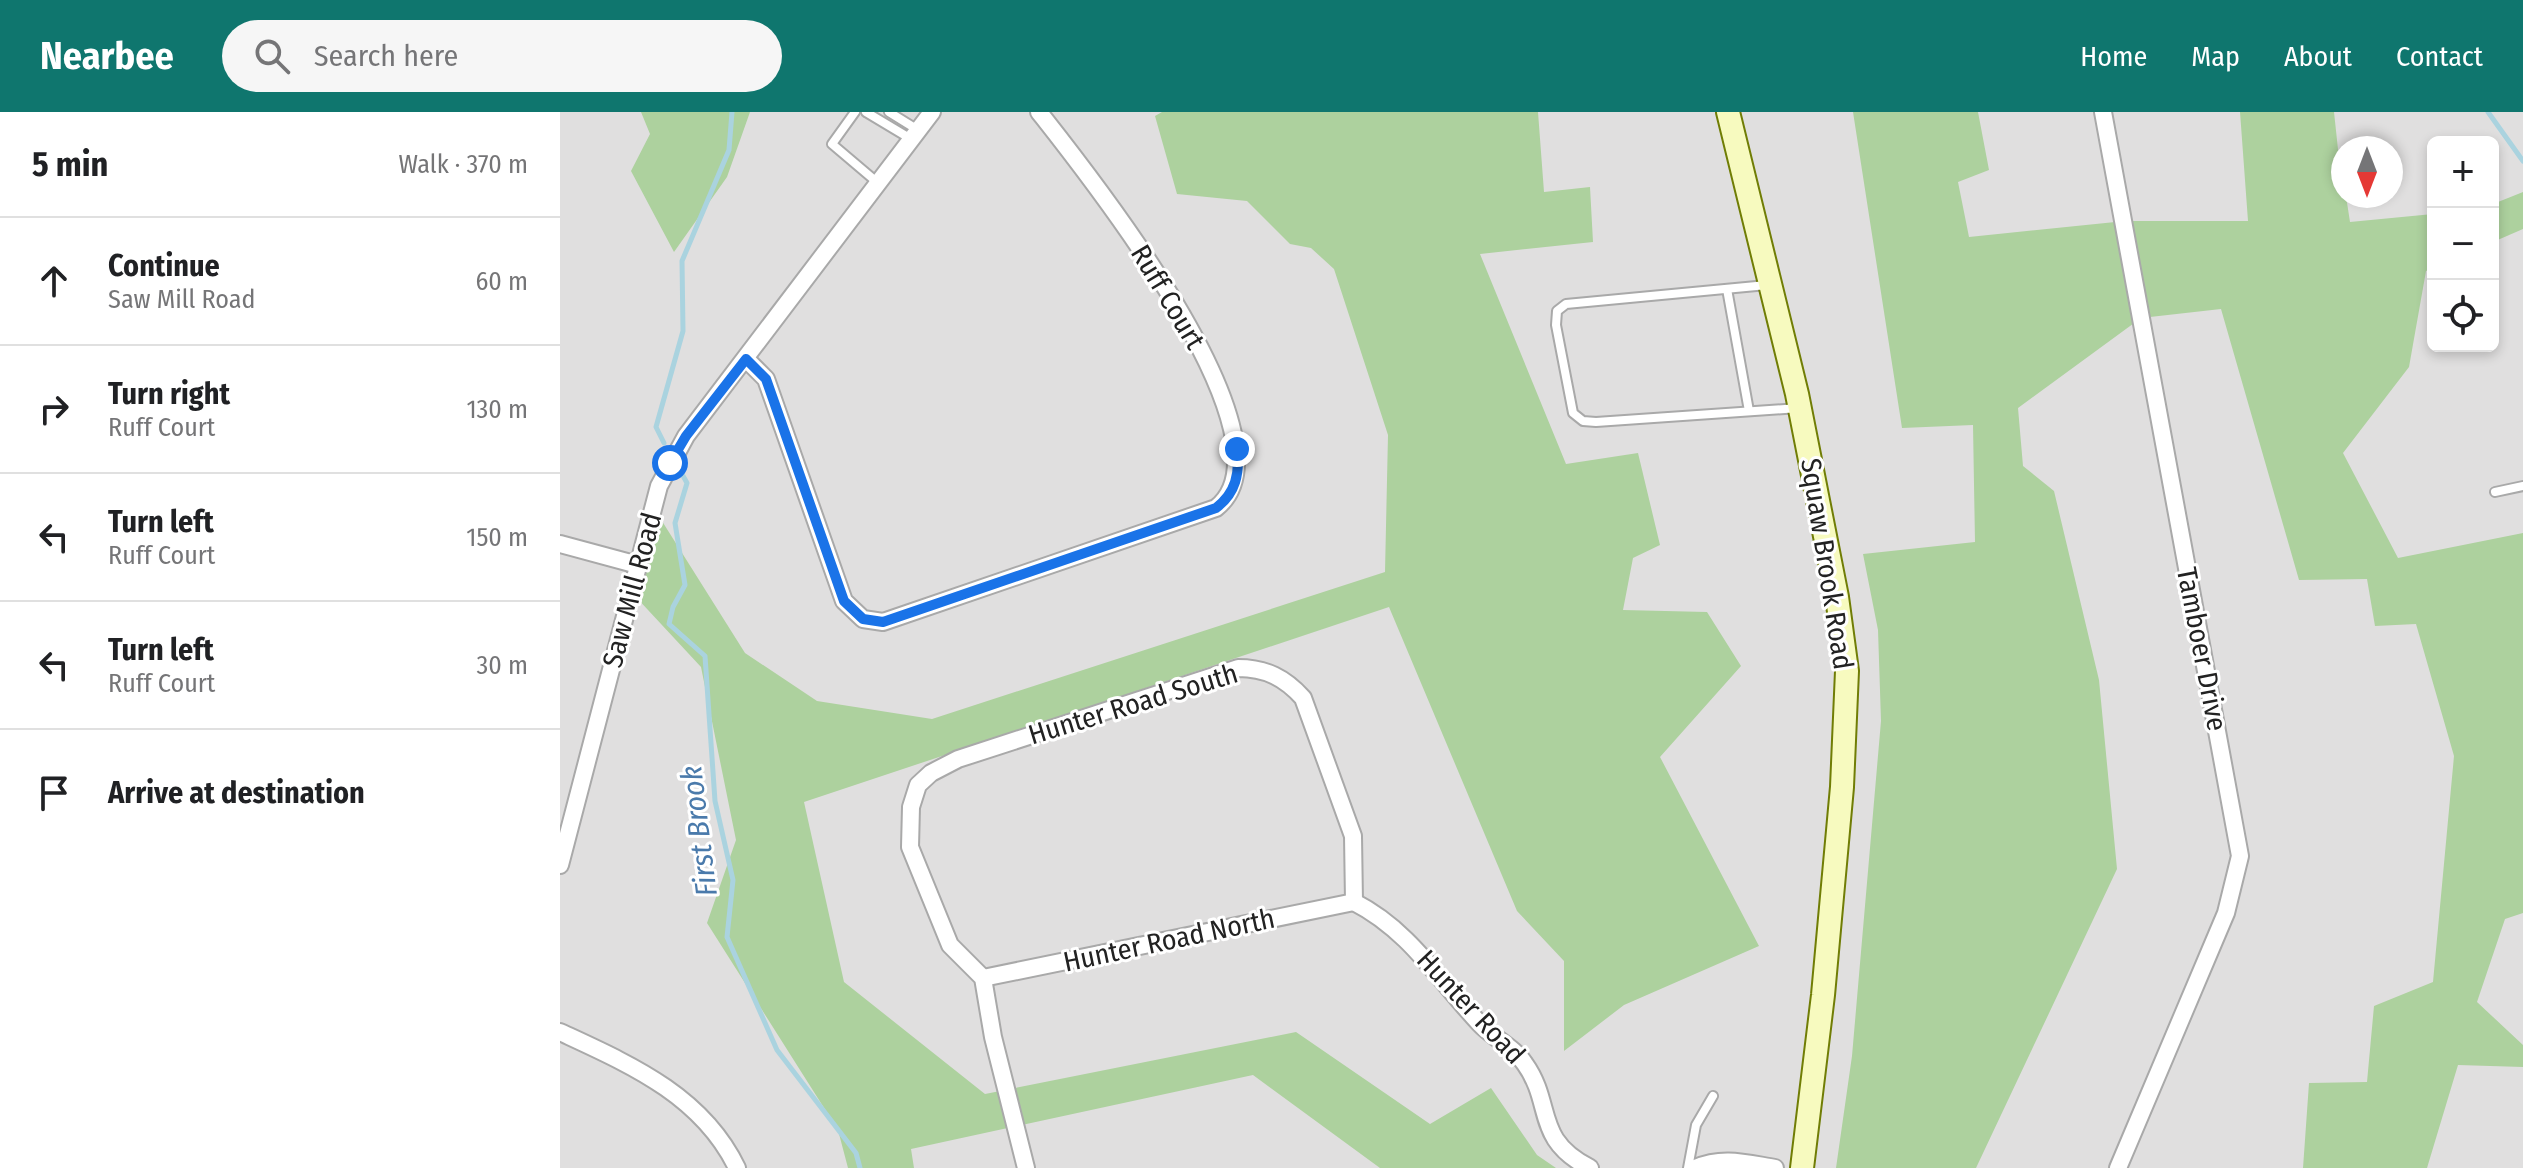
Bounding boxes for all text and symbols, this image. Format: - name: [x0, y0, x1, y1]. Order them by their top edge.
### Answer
- search box: [222, 20, 782, 92]
- text: Nearbee: [40, 33, 174, 79]
- icon: search: [250, 34, 294, 78]
- text: Search here: [314, 38, 458, 74]
- text: Home: [2080, 40, 2147, 73]
- text: Map: [2191, 40, 2240, 73]
- text: About: [2284, 40, 2352, 73]
- text: Contact: [2396, 40, 2483, 73]
- north arrow: [2331, 136, 2403, 208]
- map controls: [2427, 136, 2499, 352]
- button: +: [2427, 136, 2499, 208]
- text: 5 min: [32, 144, 108, 185]
- text: Walk · 370 m: [399, 149, 528, 180]
- button: −: [2427, 208, 2499, 280]
- street label: Ruff Court: [1124, 239, 1212, 356]
- text: Continue: [108, 248, 220, 284]
- icon: ahead: [32, 259, 76, 303]
- text: 60 m: [475, 266, 528, 297]
- button: locate: [2427, 280, 2499, 352]
- text: Saw Mill Road: [108, 284, 255, 315]
- text: Turn right: [108, 376, 230, 412]
- icon: right: [32, 387, 76, 431]
- text: 130 m: [466, 394, 528, 425]
- text: Ruff Court: [108, 412, 215, 443]
- route end: [1219, 431, 1255, 467]
- route start: [652, 445, 688, 481]
- street label: Squaw Brook Road: [1794, 456, 1860, 672]
- text: Turn left: [108, 504, 214, 540]
- street label: Saw Mill Road: [596, 509, 668, 671]
- icon: left: [32, 515, 76, 559]
- text: 150 m: [466, 522, 528, 553]
- text: Ruff Court: [108, 540, 215, 571]
- street label: Tamboer Drive: [2170, 564, 2234, 734]
- text: Turn left: [108, 632, 214, 668]
- icon: left: [32, 643, 76, 687]
- text: 30 m: [477, 650, 528, 681]
- street label: Hunter Road South: [1024, 656, 1242, 752]
- text: Ruff Court: [108, 668, 215, 699]
- water label: First Brook: [673, 764, 725, 898]
- icon: arrive: [32, 771, 76, 815]
- text: Arrive at destination: [108, 775, 365, 811]
- street label: Hunter Road North: [1060, 901, 1278, 979]
- street label: Hunter Road: [1410, 943, 1532, 1071]

